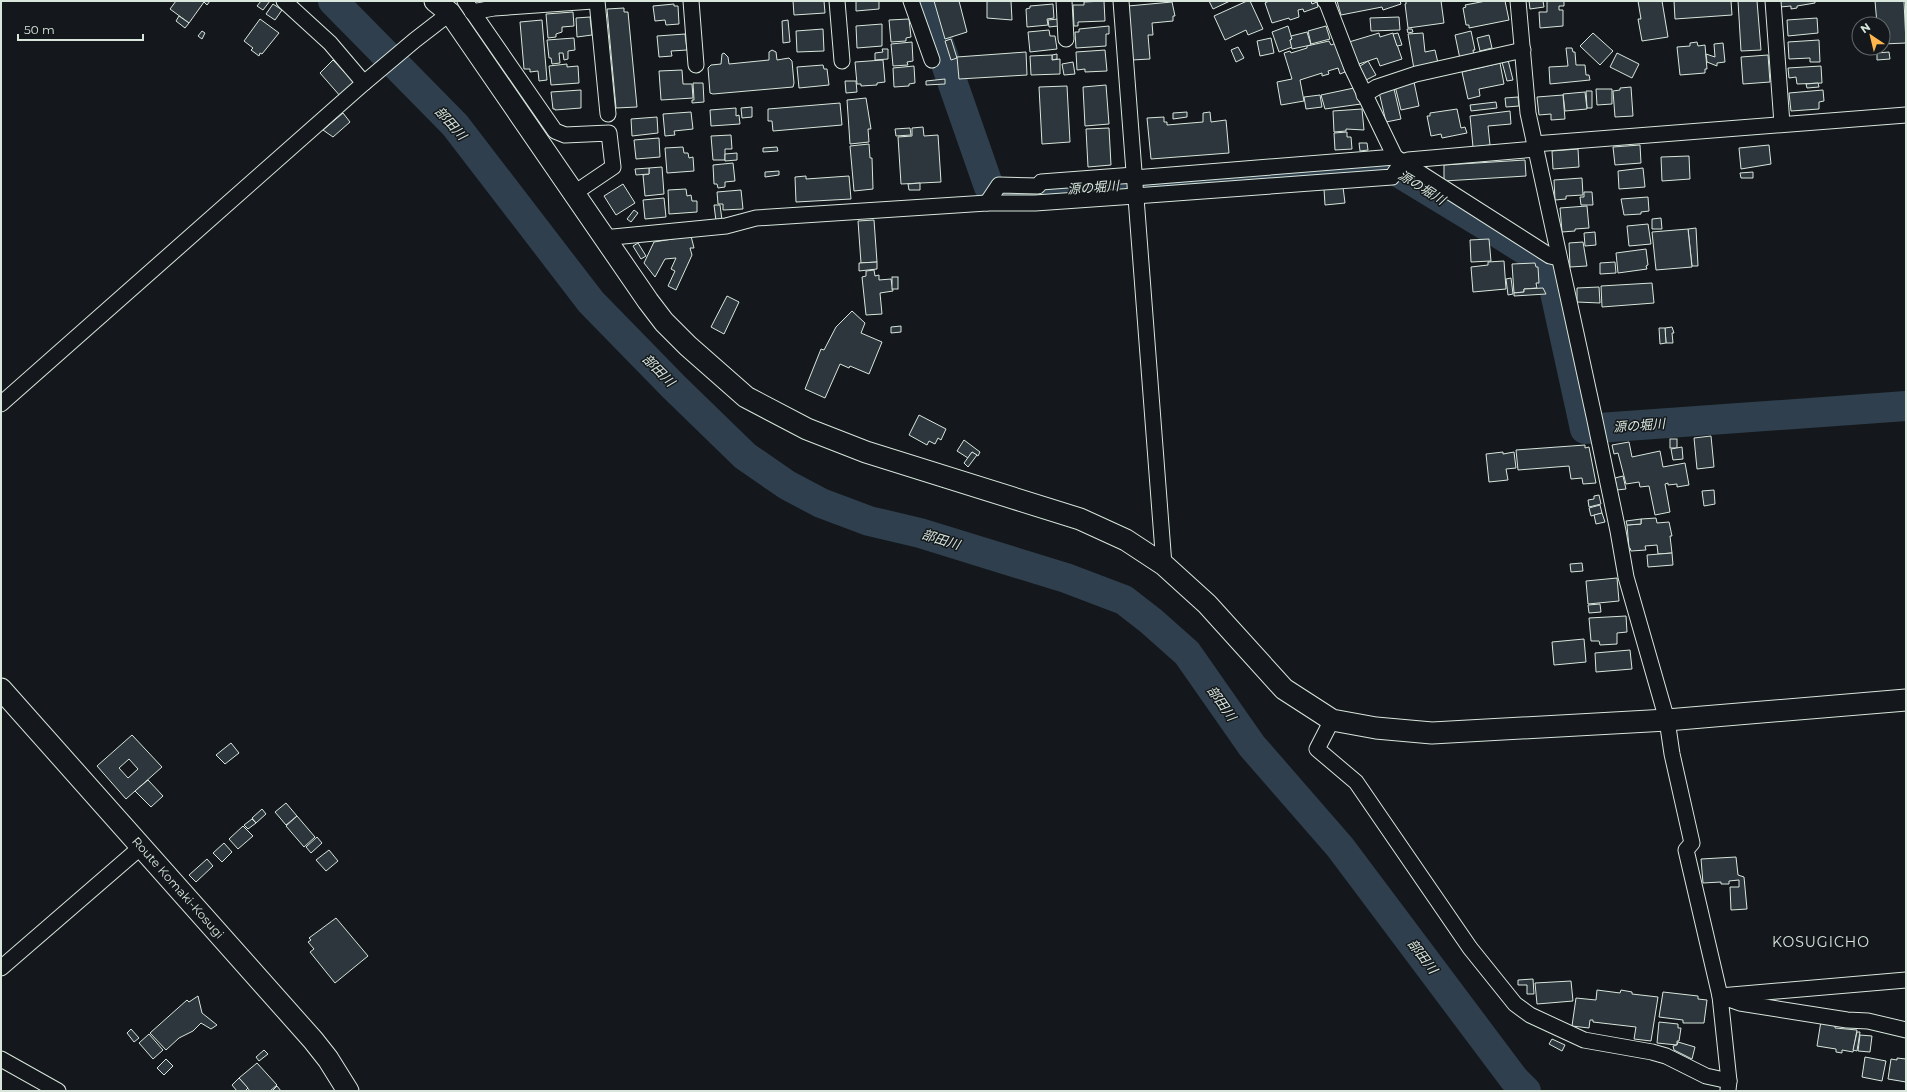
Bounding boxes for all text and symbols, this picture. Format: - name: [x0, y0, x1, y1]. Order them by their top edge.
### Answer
- scale bar: [18, 16, 143, 42]
- north arrow: [1851, 16, 1891, 56]
- text: N: [1858, 20, 1873, 36]
- text: 50 m: [24, 22, 55, 37]
- water label: 部田川: [432, 103, 471, 144]
- water label: 源の堀川: [1396, 166, 1450, 209]
- water label: 源の堀川: [1066, 177, 1121, 197]
- water label: 部田川: [640, 351, 680, 391]
- water label: 源の堀川: [1612, 415, 1667, 435]
- water label: 部田川: [920, 526, 964, 553]
- water label: 部田川: [1204, 682, 1241, 725]
- street label: Route Komaki-Kosugi: [129, 833, 227, 941]
- district label: KOSUGICHO: [1772, 933, 1870, 951]
- water label: 部田川: [1405, 936, 1442, 978]

